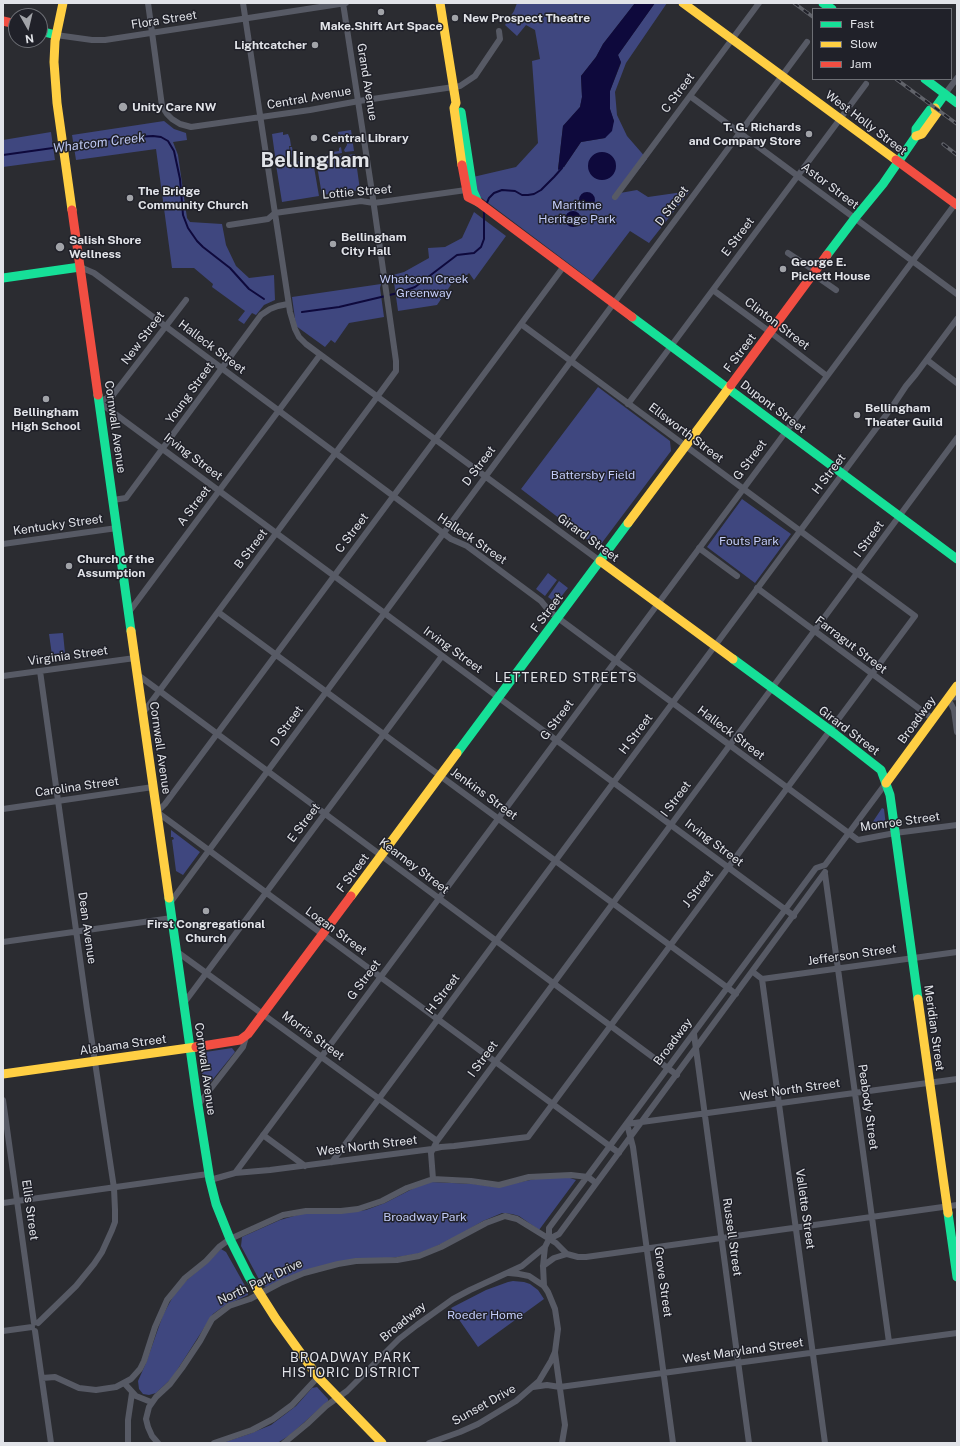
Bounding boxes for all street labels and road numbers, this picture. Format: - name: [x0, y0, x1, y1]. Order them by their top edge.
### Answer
- street label: Flora Street: [130, 8, 198, 32]
- street label: Grand Avenue: [354, 42, 380, 122]
- street label: C Street: [658, 70, 698, 116]
- street label: Central Avenue: [266, 84, 352, 112]
- street label: West Holly Street: [822, 88, 910, 158]
- street label: Astor Street: [798, 160, 862, 212]
- street label: Lottie Street: [322, 182, 392, 202]
- street label: D Street: [652, 183, 692, 229]
- street label: E Street: [719, 215, 757, 259]
- street label: Clinton Street: [742, 295, 812, 353]
- street label: New Street: [118, 309, 168, 367]
- street label: Halleck Street: [176, 317, 248, 377]
- street label: F Street: [721, 331, 759, 375]
- street label: Young Street: [163, 359, 217, 427]
- street label: Dupont Street: [737, 378, 809, 436]
- street label: Cornwall Avenue: [101, 380, 129, 474]
- street label: Ellsworth Street: [646, 400, 726, 466]
- street label: Irving Street: [161, 430, 225, 484]
- street label: G Street: [730, 437, 770, 483]
- street label: D Street: [459, 443, 499, 489]
- street label: H Street: [809, 451, 849, 497]
- street label: A Street: [174, 483, 214, 529]
- street label: C Street: [332, 510, 372, 556]
- street label: Halleck Street: [435, 511, 509, 567]
- street label: Girard Street: [554, 511, 622, 565]
- street label: Kentucky Street: [12, 512, 104, 538]
- street label: I Street: [851, 518, 887, 560]
- street label: B Street: [231, 526, 271, 572]
- street label: F Street: [528, 591, 566, 635]
- street label: Farragut Street: [812, 613, 890, 677]
- street label: Irving Street: [421, 624, 485, 676]
- street label: Virginia Street: [27, 643, 109, 669]
- street label: Broadway: [895, 693, 939, 747]
- street label: G Street: [537, 697, 577, 743]
- street label: Cornwall Avenue: [146, 701, 174, 795]
- street label: D Street: [268, 703, 306, 749]
- street label: Halleck Street: [695, 703, 767, 763]
- street label: Girard Street: [816, 703, 882, 759]
- street label: H Street: [616, 711, 656, 757]
- street label: Jenkins Street: [448, 765, 520, 823]
- street label: Carolina Street: [34, 774, 120, 800]
- street label: I Street: [658, 778, 694, 820]
- street label: E Street: [285, 801, 323, 845]
- street label: Monroe Street: [859, 809, 941, 835]
- street label: Irving Street: [682, 816, 746, 870]
- street label: Kearney Street: [376, 835, 452, 897]
- street label: F Street: [334, 851, 372, 895]
- street label: J Street: [679, 868, 717, 910]
- street label: Dean Avenue: [75, 891, 99, 965]
- street label: Logan Street: [303, 904, 369, 958]
- street label: Jefferson Street: [807, 942, 897, 968]
- street label: G Street: [344, 957, 384, 1003]
- street label: H Street: [423, 971, 463, 1017]
- street label: Meridian Street: [921, 984, 947, 1072]
- street label: Morris Street: [279, 1009, 347, 1063]
- street label: Broadway: [651, 1016, 695, 1068]
- street label: Cornwall Avenue: [191, 1022, 219, 1116]
- street label: Alabama Street: [79, 1032, 167, 1058]
- street label: I Street: [465, 1038, 501, 1080]
- street label: Peabody Street: [855, 1063, 881, 1151]
- street label: West North Street: [739, 1076, 841, 1104]
- street label: West North Street: [316, 1133, 418, 1159]
- street label: Vallette Street: [792, 1168, 818, 1250]
- street label: Ellis Street: [19, 1179, 41, 1241]
- street label: Russell Street: [719, 1197, 745, 1277]
- street label: Grove Street: [651, 1246, 675, 1318]
- street label: North Park Drive: [215, 1256, 305, 1308]
- street label: Broadway: [377, 1299, 429, 1345]
- street label: West Maryland Street: [682, 1335, 804, 1367]
- street label: Sunset Drive: [450, 1382, 518, 1428]

